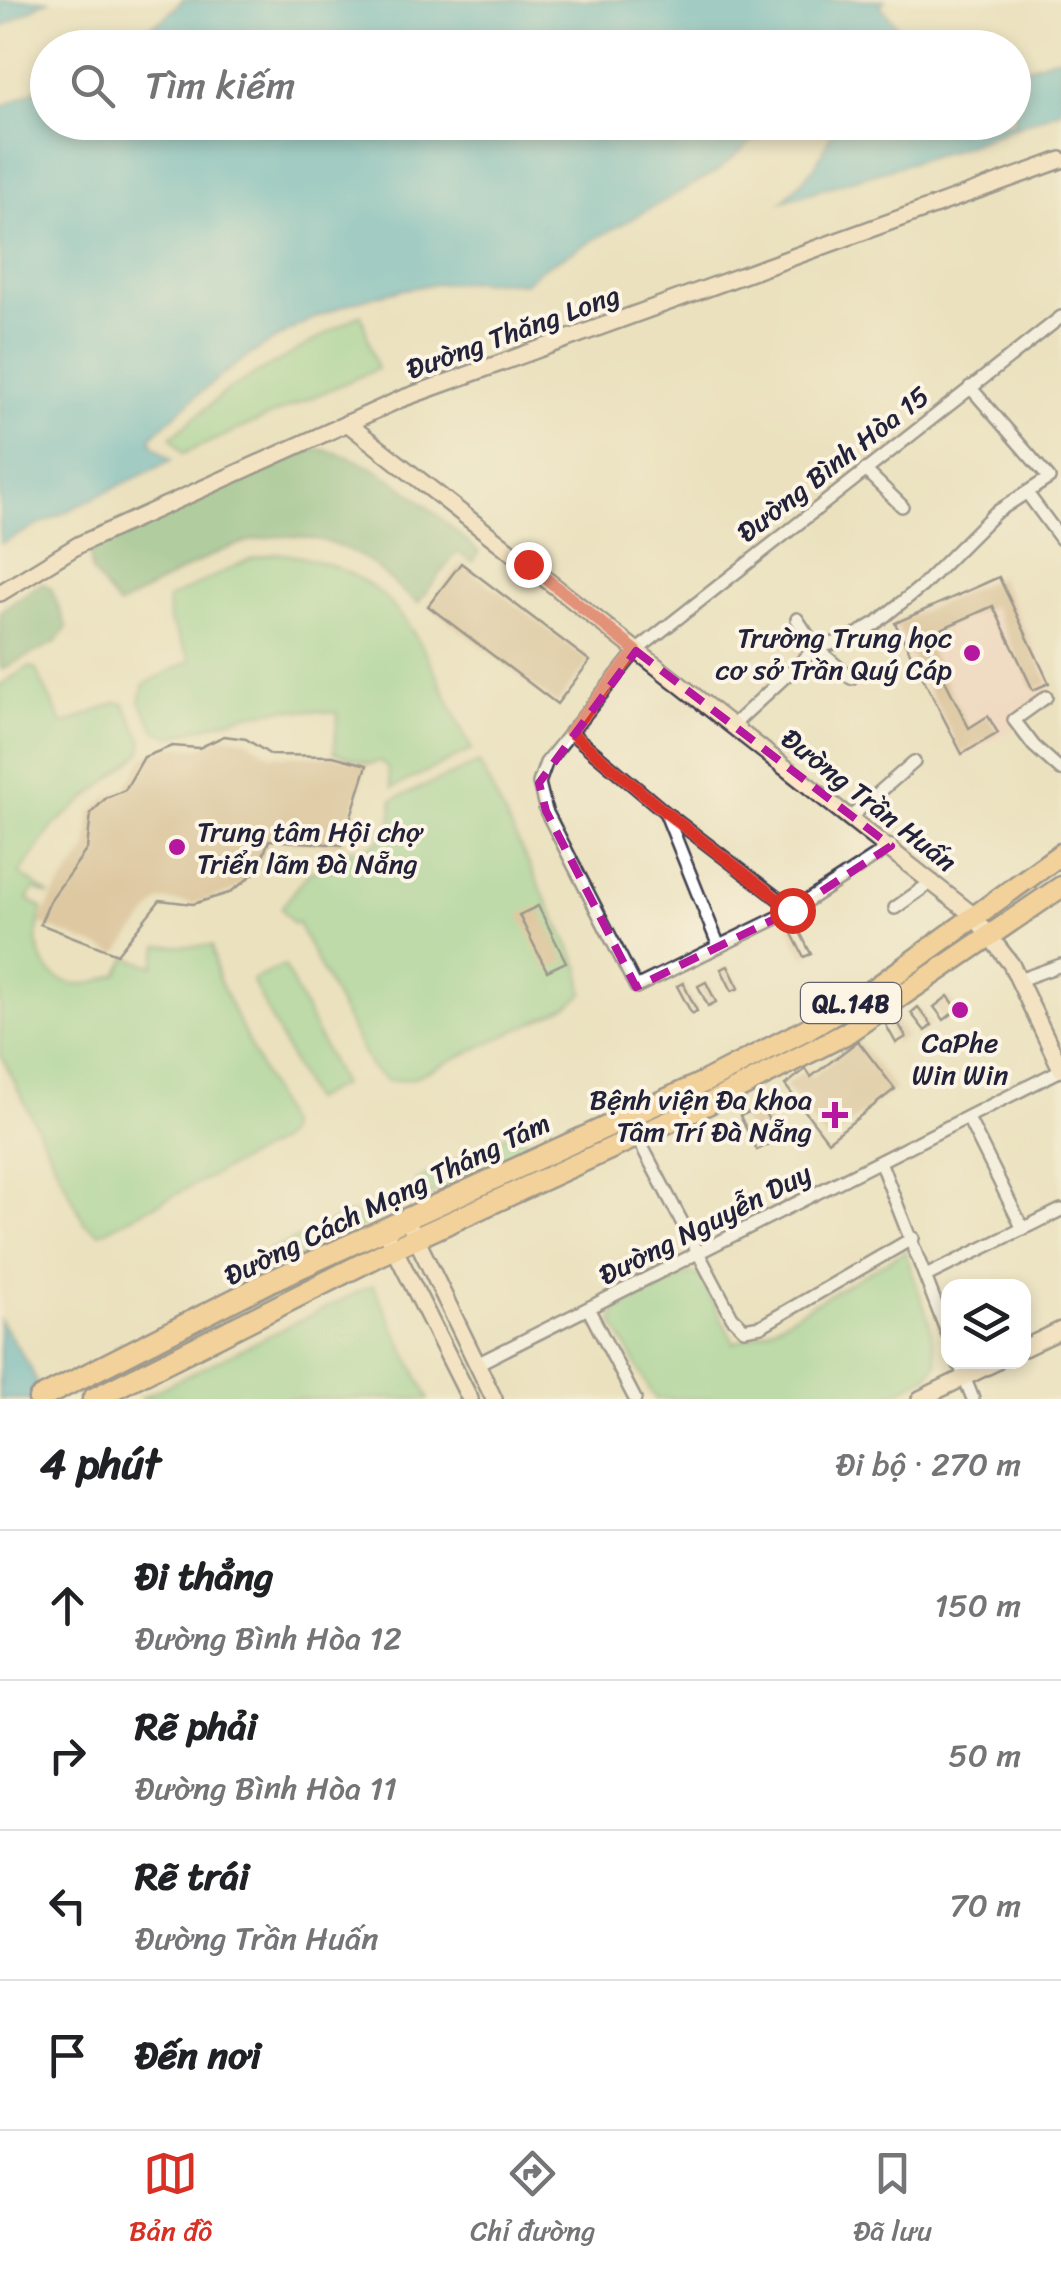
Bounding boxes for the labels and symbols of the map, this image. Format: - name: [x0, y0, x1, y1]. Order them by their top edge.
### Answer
- street label: Đường Thăng Long: [399, 271, 627, 393]
- street label: Đường Bình Hòa 15: [726, 373, 940, 555]
- route end: [506, 542, 552, 588]
- place label: Trường Trung học cơ sở Trần Quý Cáp: [715, 613, 952, 694]
- marker: Trường Trung học cơ sở Trần Quý Cáp: [961, 642, 983, 664]
- street label: Đường Trần Huấn: [770, 715, 968, 885]
- place label: Trung tâm Hội chợ Triển lãm Đà Nẵng: [197, 807, 424, 888]
- marker: Trung tâm Hội chợ Triển lãm Đà Nẵng: [166, 836, 188, 858]
- route start: [770, 888, 816, 934]
- road number: QL.14B: [801, 983, 901, 1023]
- marker: CaPhe Win Win: [949, 999, 971, 1021]
- place label: CaPhe Win Win: [912, 1018, 1008, 1099]
- place label: Bệnh viện Đa khoa Tâm Trí Đà Nẵng: [589, 1075, 812, 1156]
- street label: Đường Cách Mạng Tháng Tám: [215, 1099, 559, 1299]
- marker: Bệnh viện Đa khoa Tâm Trí Đà Nẵng: [822, 1102, 848, 1128]
- street label: Đường Nguyễn Duy: [590, 1149, 820, 1299]

